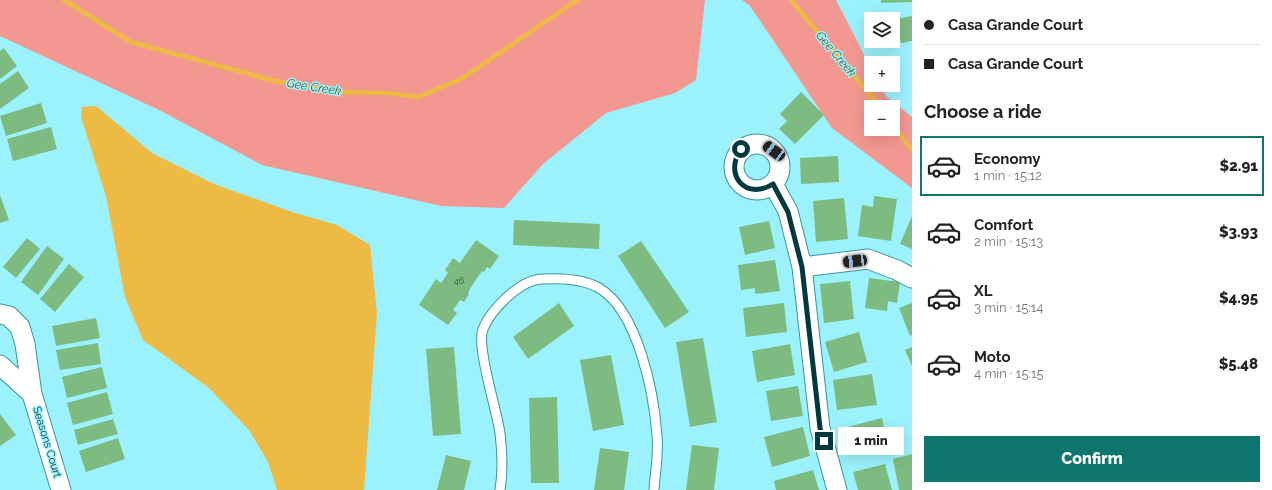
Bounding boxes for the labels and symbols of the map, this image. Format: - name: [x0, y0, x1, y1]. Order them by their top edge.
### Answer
- water label: Gee Creek: [813, 28, 859, 80]
- water label: Gee Creek: [286, 76, 343, 98]
- car: [761, 139, 787, 163]
- route start: [732, 140, 750, 158]
- car: [842, 254, 868, 268]
- house number: 46: [454, 276, 465, 286]
- street label: Seasons Court: [30, 405, 64, 479]
- callout: 1 min: [838, 427, 904, 455]
- route end: [815, 432, 833, 450]

